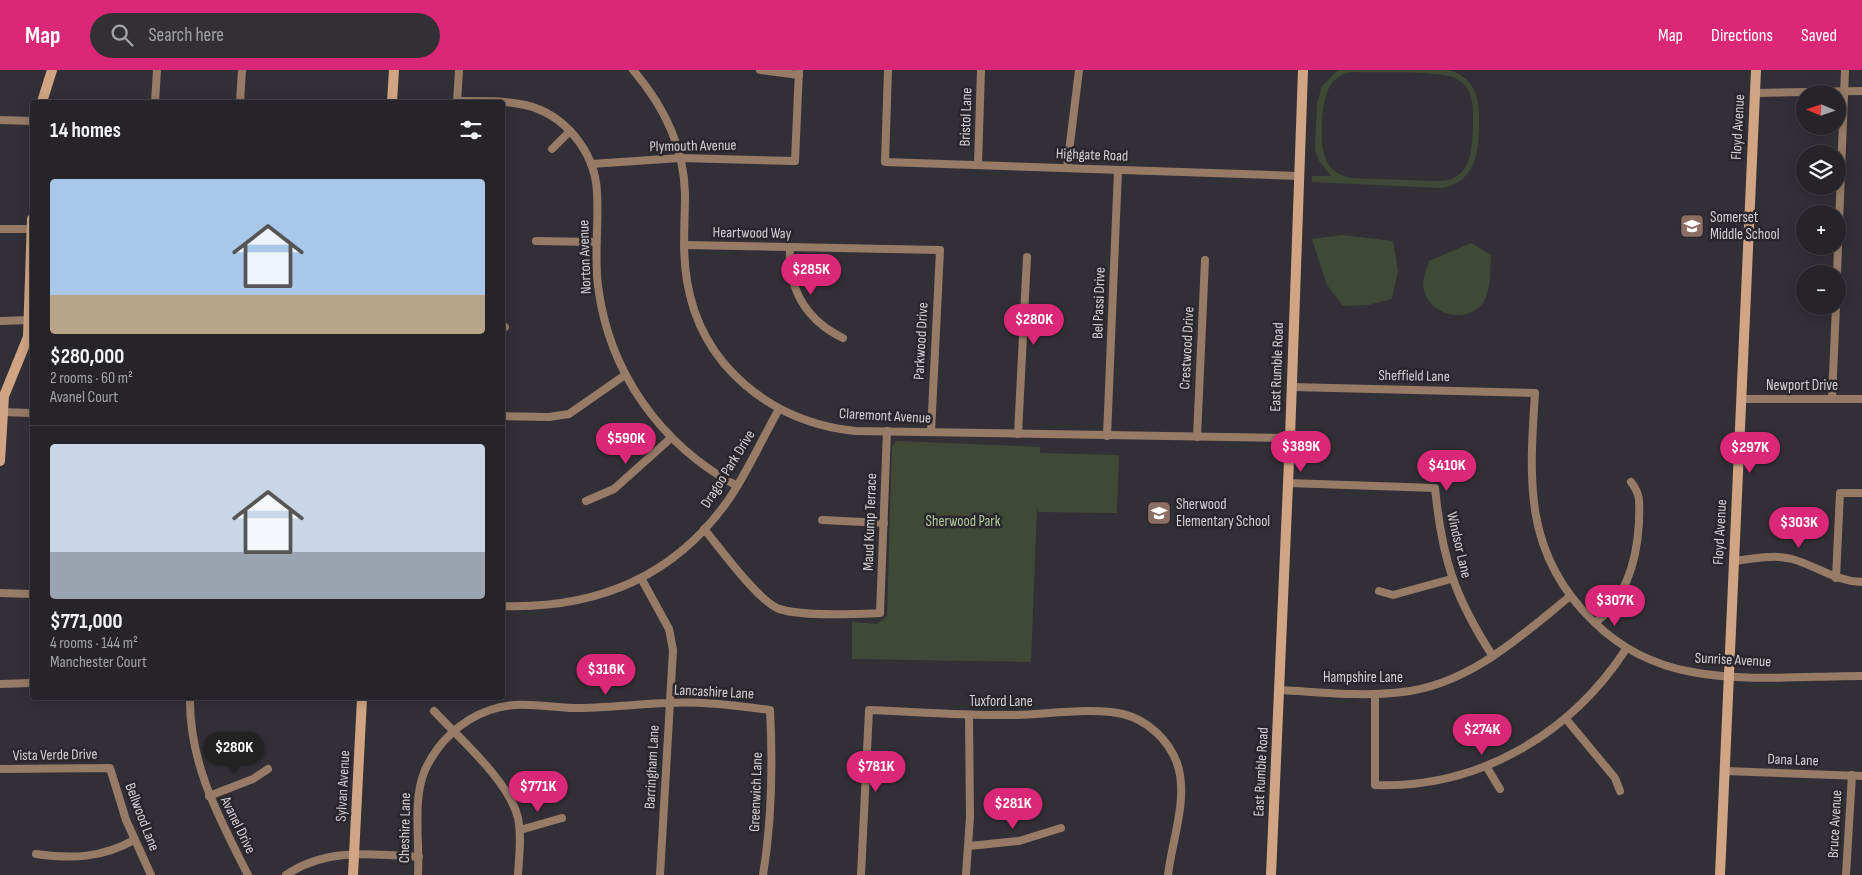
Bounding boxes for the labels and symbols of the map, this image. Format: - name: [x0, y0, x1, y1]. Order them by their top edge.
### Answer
- north arrow: [1796, 85, 1846, 135]
- street label: Bristol Lane: [955, 87, 977, 147]
- street label: Floyd Avenue: [1727, 94, 1749, 160]
- street label: Plymouth Avenue: [649, 136, 737, 156]
- street label: Highgate Road: [1056, 144, 1128, 166]
- place label: Somerset Middle School: [1710, 208, 1780, 244]
- school or university icon: Somerset Middle School: [1679, 213, 1705, 239]
- street label: Norton Avenue: [574, 219, 596, 295]
- street label: Heartwood Way: [712, 223, 792, 243]
- pin: $285K: [776, 254, 846, 296]
- street label: Bel Passi Drive: [1088, 267, 1110, 339]
- street label: Parkwood Drive: [909, 302, 933, 380]
- pin: $280K: [999, 304, 1069, 346]
- street label: Crestwood Drive: [1175, 306, 1199, 390]
- street label: East Rumble Road: [1266, 322, 1288, 412]
- street label: Sheffield Lane: [1378, 366, 1450, 386]
- street label: Newport Drive: [1766, 376, 1838, 395]
- street label: Claremont Avenue: [839, 404, 931, 428]
- pin: $590K: [591, 422, 661, 465]
- street label: Dragoo Park Drive: [696, 426, 760, 512]
- pin: $389K: [1266, 430, 1336, 473]
- pin: $297K: [1715, 432, 1785, 474]
- pin: $410K: [1412, 450, 1482, 492]
- street label: Maud Kump Terrace: [859, 473, 881, 571]
- place label: Sherwood Elementary School: [1176, 495, 1270, 531]
- street label: Floyd Avenue: [1709, 499, 1731, 565]
- school or university icon: Sherwood Elementary School: [1146, 500, 1172, 526]
- pin: $303K: [1764, 506, 1834, 549]
- street label: Windsor Lane: [1442, 510, 1476, 580]
- park label: Sherwood Park: [926, 512, 1001, 531]
- pin: $307K: [1580, 584, 1650, 627]
- street label: Sunrise Avenue: [1694, 649, 1772, 671]
- pin: $316K: [571, 654, 641, 696]
- street label: Hampshire Lane: [1323, 668, 1403, 687]
- street label: Lancashire Lane: [673, 680, 755, 704]
- street label: Tuxford Lane: [969, 692, 1033, 711]
- pin: $274K: [1447, 714, 1517, 756]
- street label: Barringham Lane: [640, 724, 664, 810]
- street label: East Rumble Road: [1249, 727, 1273, 817]
- pin: $280K: [199, 732, 269, 774]
- street label: Vista Verde Drive: [12, 745, 98, 765]
- street label: Sylvan Avenue: [332, 750, 354, 822]
- pin: $781K: [841, 750, 911, 793]
- street label: Dana Lane: [1767, 750, 1819, 770]
- street label: Greenwich Lane: [745, 752, 767, 832]
- pin: $771K: [503, 770, 573, 813]
- street label: Bellwood Lane: [120, 780, 164, 854]
- pin: $281K: [978, 788, 1048, 830]
- street label: Bruce Avenue: [1824, 789, 1846, 859]
- street label: Avanel Drive: [216, 792, 260, 857]
- street label: Cheshire Lane: [395, 793, 415, 863]

